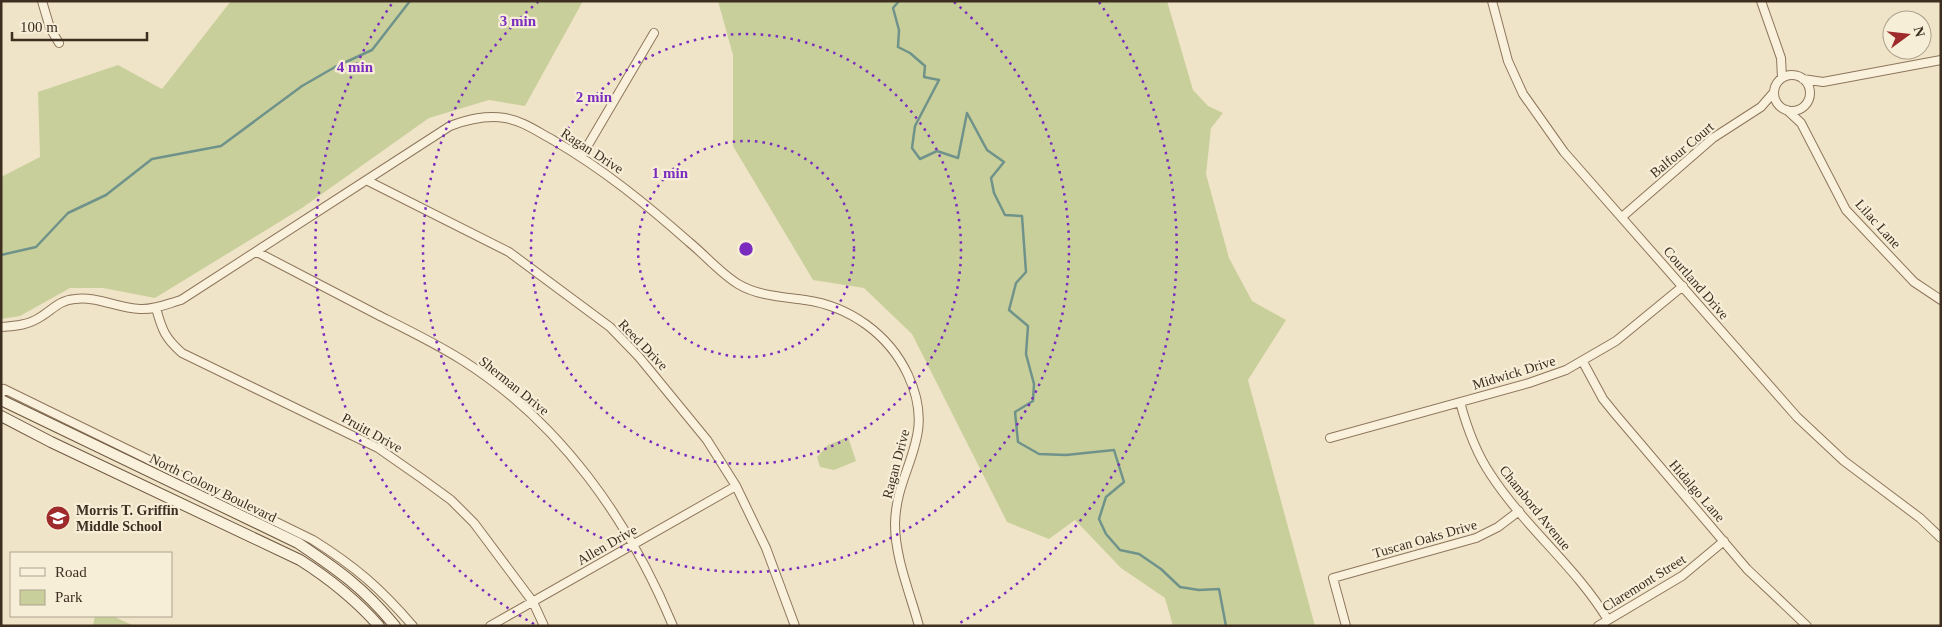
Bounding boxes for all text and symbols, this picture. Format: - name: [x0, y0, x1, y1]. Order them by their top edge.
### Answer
- scale bar: [12, 10, 148, 42]
- north arrow: [1882, 10, 1932, 60]
- text: 3 min: [500, 13, 537, 29]
- text: 100 m: [20, 19, 58, 35]
- text: N: [1911, 25, 1928, 39]
- text: 4 min: [337, 59, 374, 75]
- text: 2 min: [576, 89, 613, 105]
- street label: Balfour Court: [1647, 119, 1717, 181]
- street label: Ragan Drive: [558, 125, 626, 177]
- text: 1 min: [652, 165, 689, 181]
- street label: Lilac Lane: [1852, 197, 1904, 251]
- centre of rings: [737, 240, 755, 258]
- street label: Courtland Drive: [1660, 244, 1732, 322]
- street label: Reed Drive: [615, 317, 671, 373]
- street label: Sherman Drive: [476, 353, 552, 419]
- street label: Midwick Drive: [1471, 353, 1557, 393]
- street label: Pruitt Drive: [339, 410, 405, 456]
- street label: Ragan Drive: [880, 428, 912, 500]
- street label: North Colony Boulevard: [147, 451, 279, 525]
- street label: Hidalgo Lane: [1666, 457, 1728, 525]
- street label: Chambord Avenue: [1496, 463, 1574, 553]
- place label: Morris T. Griffin Middle School: [76, 503, 179, 534]
- school or university icon: Morris T. Griffin Middle School: [45, 505, 71, 531]
- street label: Tuscan Oaks Drive: [1371, 517, 1479, 561]
- street label: Allen Drive: [574, 522, 640, 568]
- street label: Claremont Street: [1600, 551, 1688, 615]
- legend: [10, 552, 172, 617]
- text: Road: [55, 564, 87, 580]
- text: Park: [55, 589, 83, 605]

